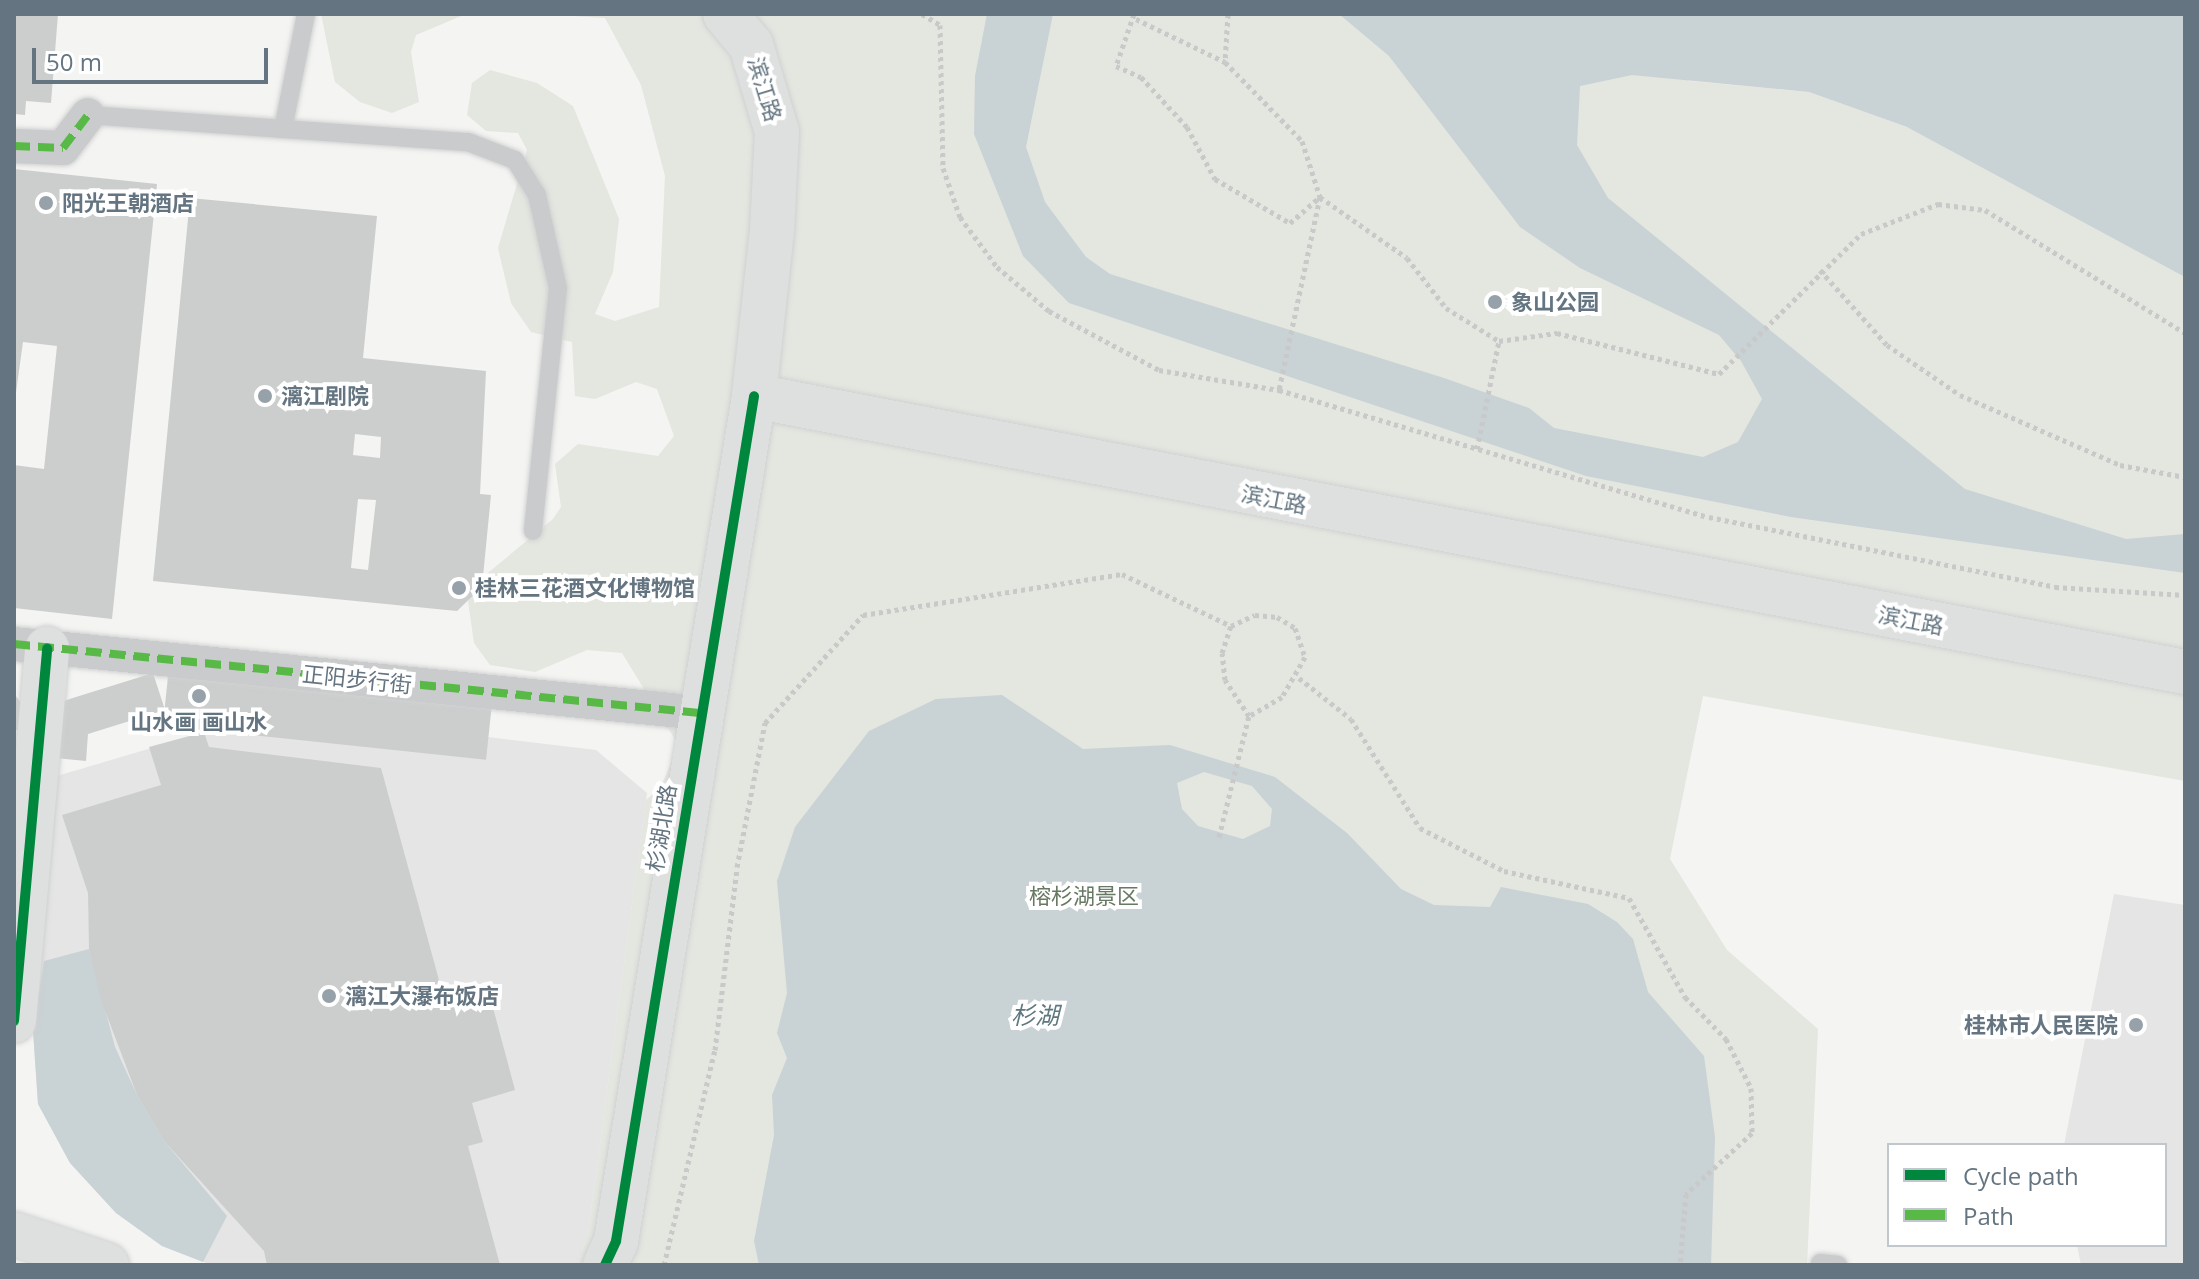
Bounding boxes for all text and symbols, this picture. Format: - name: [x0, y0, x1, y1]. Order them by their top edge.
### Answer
- scale bar: [36, 32, 272, 82]
- text: 50 m: [46, 45, 102, 78]
- street label: 滨江路: [743, 54, 787, 124]
- place label: 阳光王朝酒店: [62, 190, 194, 216]
- marker: 阳光王朝酒店: [37, 194, 55, 212]
- place label: 象山公园: [1511, 289, 1599, 315]
- marker: 象山公园: [1486, 293, 1504, 311]
- place label: 漓江剧院: [281, 383, 369, 409]
- marker: 漓江剧院: [256, 387, 274, 405]
- street label: 滨江路: [1239, 480, 1309, 518]
- place label: 桂林三花酒文化博物馆: [475, 575, 695, 601]
- marker: 桂林三花酒文化博物馆: [450, 579, 468, 597]
- street label: 滨江路: [1876, 601, 1946, 639]
- street label: 正阳步行街: [301, 660, 413, 698]
- marker: 山水画 画山水: [190, 687, 208, 705]
- place label: 山水画 画山水: [130, 709, 268, 735]
- street label: 杉湖北路: [641, 782, 681, 874]
- park label: 榕杉湖景区: [1029, 883, 1139, 909]
- place label: 漓江大瀑布饭店: [345, 983, 499, 1009]
- marker: 漓江大瀑布饭店: [320, 987, 338, 1005]
- water label: 杉湖: [1011, 1001, 1059, 1029]
- place label: 桂林市人民医院: [1964, 1012, 2118, 1038]
- marker: 桂林市人民医院: [2125, 1014, 2147, 1036]
- legend: [1887, 1143, 2167, 1247]
- text: Cycle path: [1963, 1159, 2079, 1192]
- text: Path: [1963, 1199, 2014, 1232]

